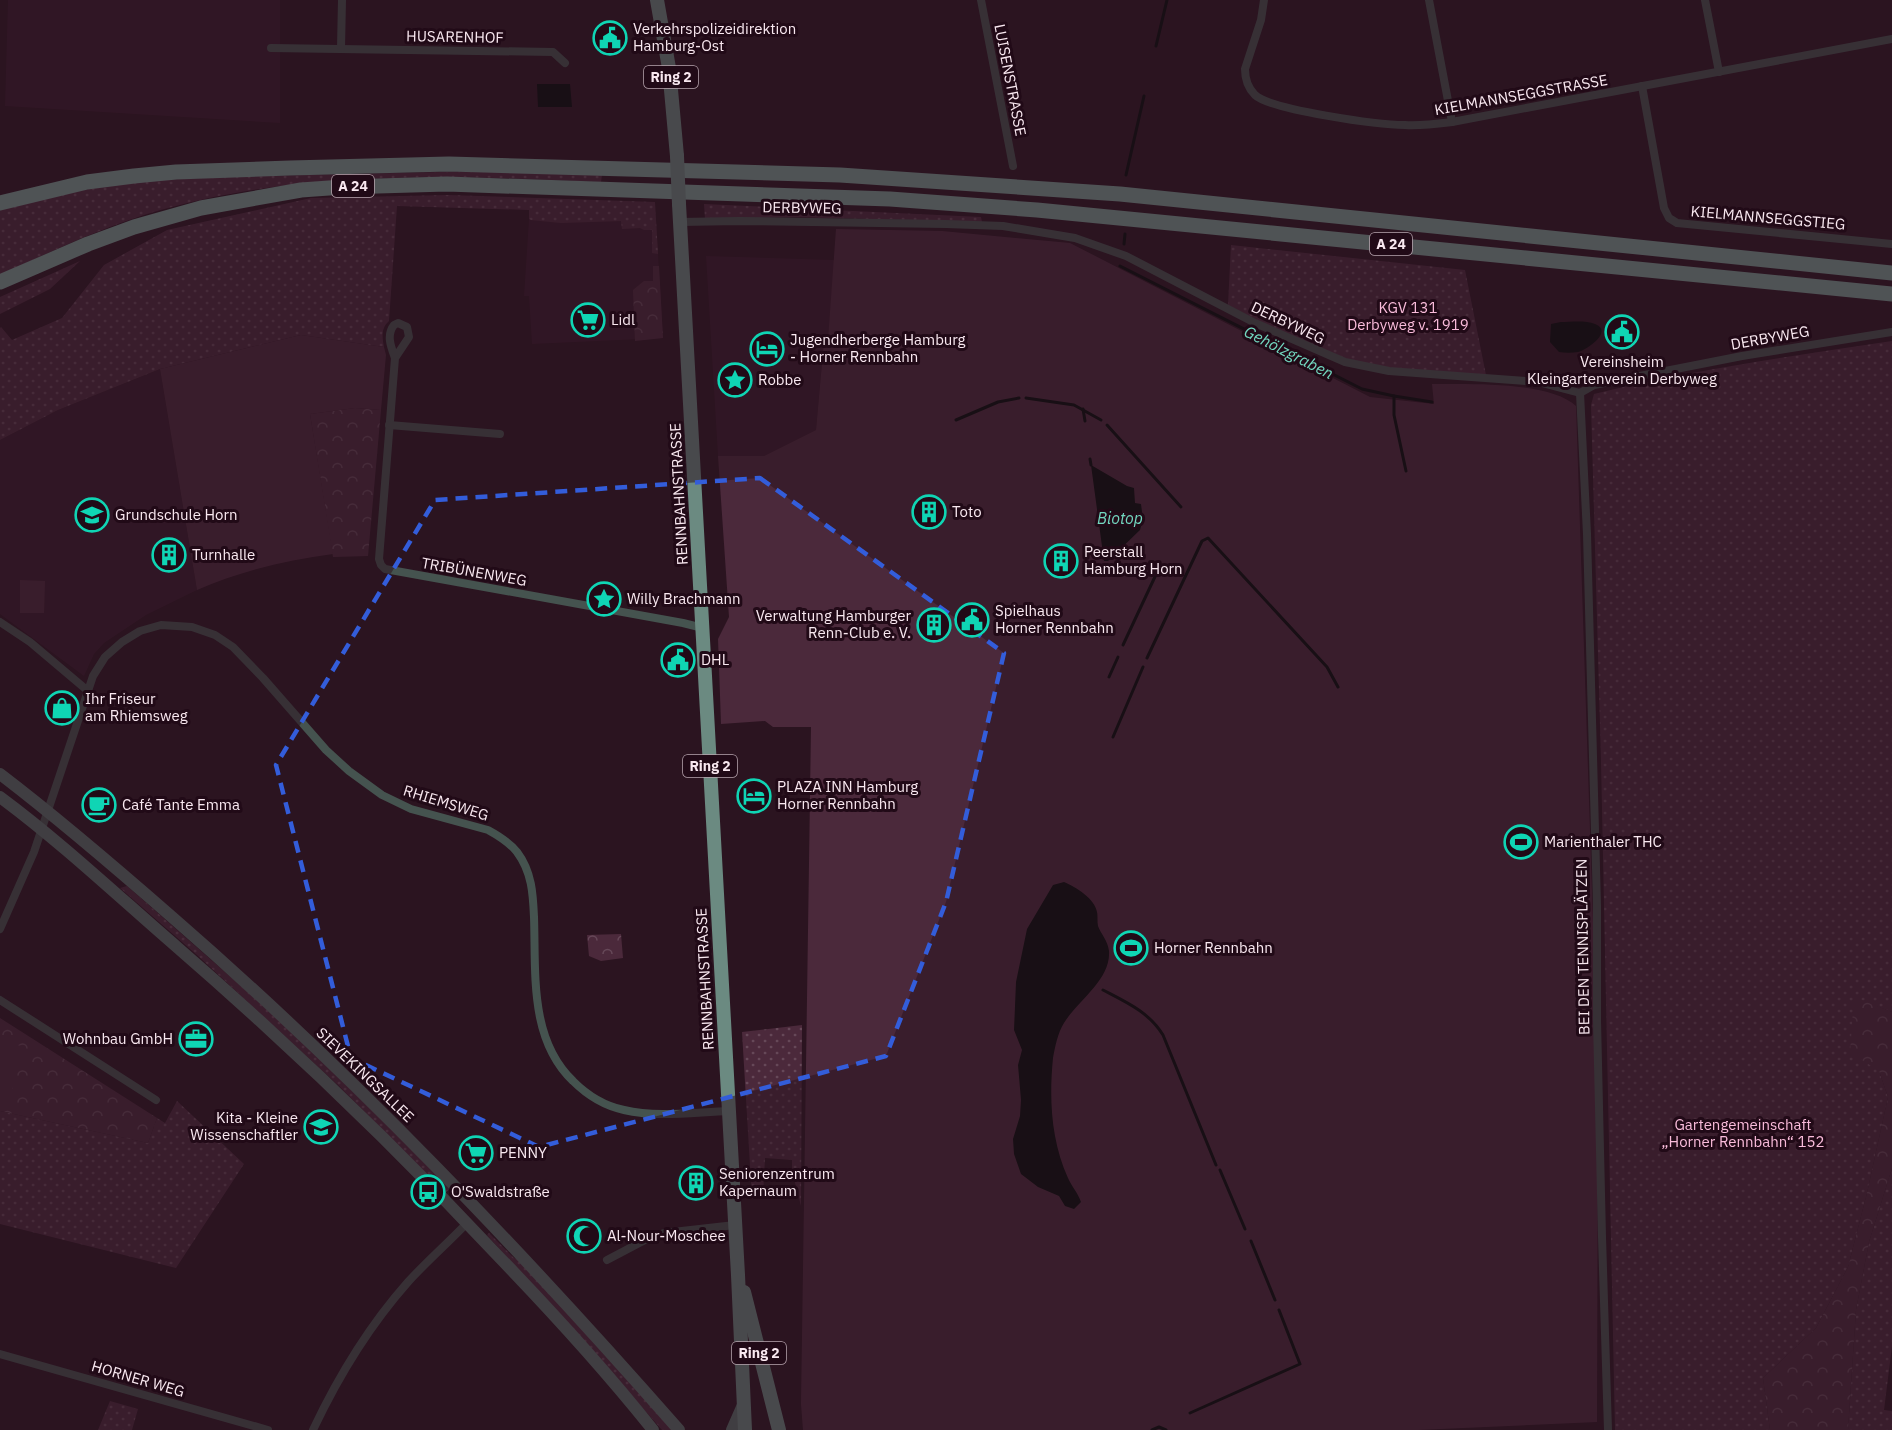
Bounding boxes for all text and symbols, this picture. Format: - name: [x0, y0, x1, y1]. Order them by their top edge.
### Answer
- place label: Verkehrspolizeidirektion Hamburg-Ost: [633, 19, 796, 55]
- public building icon: Verkehrspolizeidirektion Hamburg-Ost: [592, 20, 628, 56]
- street label: LUISENSTRASSE: [990, 22, 1031, 138]
- street label: HUSARENHOF: [406, 26, 504, 47]
- road number: Ring 2: [644, 66, 698, 88]
- street label: KIELMANNSEGGSTRASSE: [1433, 70, 1609, 119]
- road number: A 24: [332, 175, 374, 197]
- street label: DERBYWEG: [762, 197, 842, 218]
- street label: KIELMANNSEGGSTIEG: [1690, 201, 1846, 234]
- road number: A 24: [1370, 233, 1412, 255]
- street label: DERBYWEG: [1248, 297, 1328, 348]
- park label: KGV 131 Derbyweg v. 1919: [1347, 298, 1469, 334]
- supermarket icon: Lidl: [570, 302, 606, 338]
- place label: Lidl: [611, 310, 635, 329]
- public building icon: Vereinsheim Kleingartenverein Derbyweg: [1604, 314, 1640, 350]
- water label: Gehölzgraben: [1241, 321, 1337, 383]
- street label: DERBYWEG: [1729, 321, 1811, 354]
- place label: Jugendherberge Hamburg - Horner Rennbahn: [790, 330, 966, 366]
- hotel icon: Jugendherberge Hamburg - Horner Rennbahn: [749, 331, 785, 367]
- place label: Vereinsheim Kleingartenverein Derbyweg: [1527, 352, 1717, 388]
- place icon: Robbe: [717, 362, 753, 398]
- place label: Robbe: [758, 370, 801, 389]
- street label: RENNBAHNSTRASSE: [665, 422, 692, 566]
- building icon: Toto: [911, 494, 947, 530]
- school or university icon: Grundschule Horn: [74, 497, 110, 533]
- place label: Toto: [952, 502, 982, 521]
- place label: Grundschule Horn: [115, 505, 237, 524]
- water label: Biotop: [1097, 508, 1143, 528]
- building icon: Turnhalle: [151, 537, 187, 573]
- place label: Peerstall Hamburg Horn: [1084, 542, 1183, 578]
- building icon: Peerstall Hamburg Horn: [1043, 543, 1079, 579]
- place label: Turnhalle: [192, 545, 255, 564]
- street label: TRIBÜNENWEG: [420, 553, 528, 590]
- place icon: Willy Brachmann: [586, 581, 622, 617]
- place label: Willy Brachmann: [627, 589, 741, 608]
- place label: Spielhaus Horner Rennbahn: [995, 601, 1114, 637]
- public building icon: Spielhaus Horner Rennbahn: [954, 602, 990, 638]
- place label: Verwaltung Hamburger Renn-Club e. V.: [756, 606, 911, 642]
- building icon: Verwaltung Hamburger Renn-Club e. V.: [916, 607, 952, 643]
- public building icon: DHL: [660, 642, 696, 678]
- place label: DHL: [701, 650, 730, 669]
- place label: Ihr Friseur am Rhiemsweg: [85, 689, 188, 725]
- shop icon: Ihr Friseur am Rhiemsweg: [44, 690, 80, 726]
- road number: Ring 2: [683, 755, 737, 777]
- place label: PLAZA INN Hamburg Horner Rennbahn: [777, 777, 918, 813]
- hotel icon: PLAZA INN Hamburg Horner Rennbahn: [736, 778, 772, 814]
- street label: RHIEMSWEG: [401, 781, 491, 825]
- cafe icon: Café Tante Emma: [81, 787, 117, 823]
- place label: Café Tante Emma: [122, 795, 240, 814]
- sports icon: Marienthaler THC: [1503, 824, 1539, 860]
- place label: Marienthaler THC: [1544, 832, 1662, 851]
- street label: BEI DEN TENNISPLÄTZEN: [1571, 859, 1594, 1035]
- street label: RENNBAHNSTRASSE: [691, 907, 718, 1051]
- sports icon: Horner Rennbahn: [1113, 930, 1149, 966]
- place label: Horner Rennbahn: [1154, 938, 1273, 957]
- office icon: Wohnbau GmbH: [178, 1021, 214, 1057]
- street label: SIEVEKINGSALLEE: [312, 1023, 418, 1126]
- place label: Wohnbau GmbH: [63, 1029, 173, 1048]
- place label: Kita - Kleine Wissenschaftler: [190, 1108, 298, 1144]
- school or university icon: Kita - Kleine Wissenschaftler: [303, 1109, 339, 1145]
- park label: Gartengemeinschaft „Horner Rennbahn“ 152: [1661, 1115, 1825, 1151]
- supermarket icon: PENNY: [458, 1135, 494, 1171]
- place label: PENNY: [499, 1143, 547, 1162]
- place label: Seniorenzentrum Kapernaum: [719, 1164, 835, 1200]
- building icon: Seniorenzentrum Kapernaum: [678, 1165, 714, 1201]
- bus stop icon: O'Swaldstraße: [410, 1174, 446, 1210]
- place label: O'Swaldstraße: [451, 1182, 550, 1201]
- mosque icon: Al-Nour-Moschee: [566, 1218, 602, 1254]
- place label: Al-Nour-Moschee: [607, 1226, 726, 1245]
- road number: Ring 2: [732, 1342, 786, 1364]
- street label: HORNER WEG: [89, 1356, 187, 1401]

